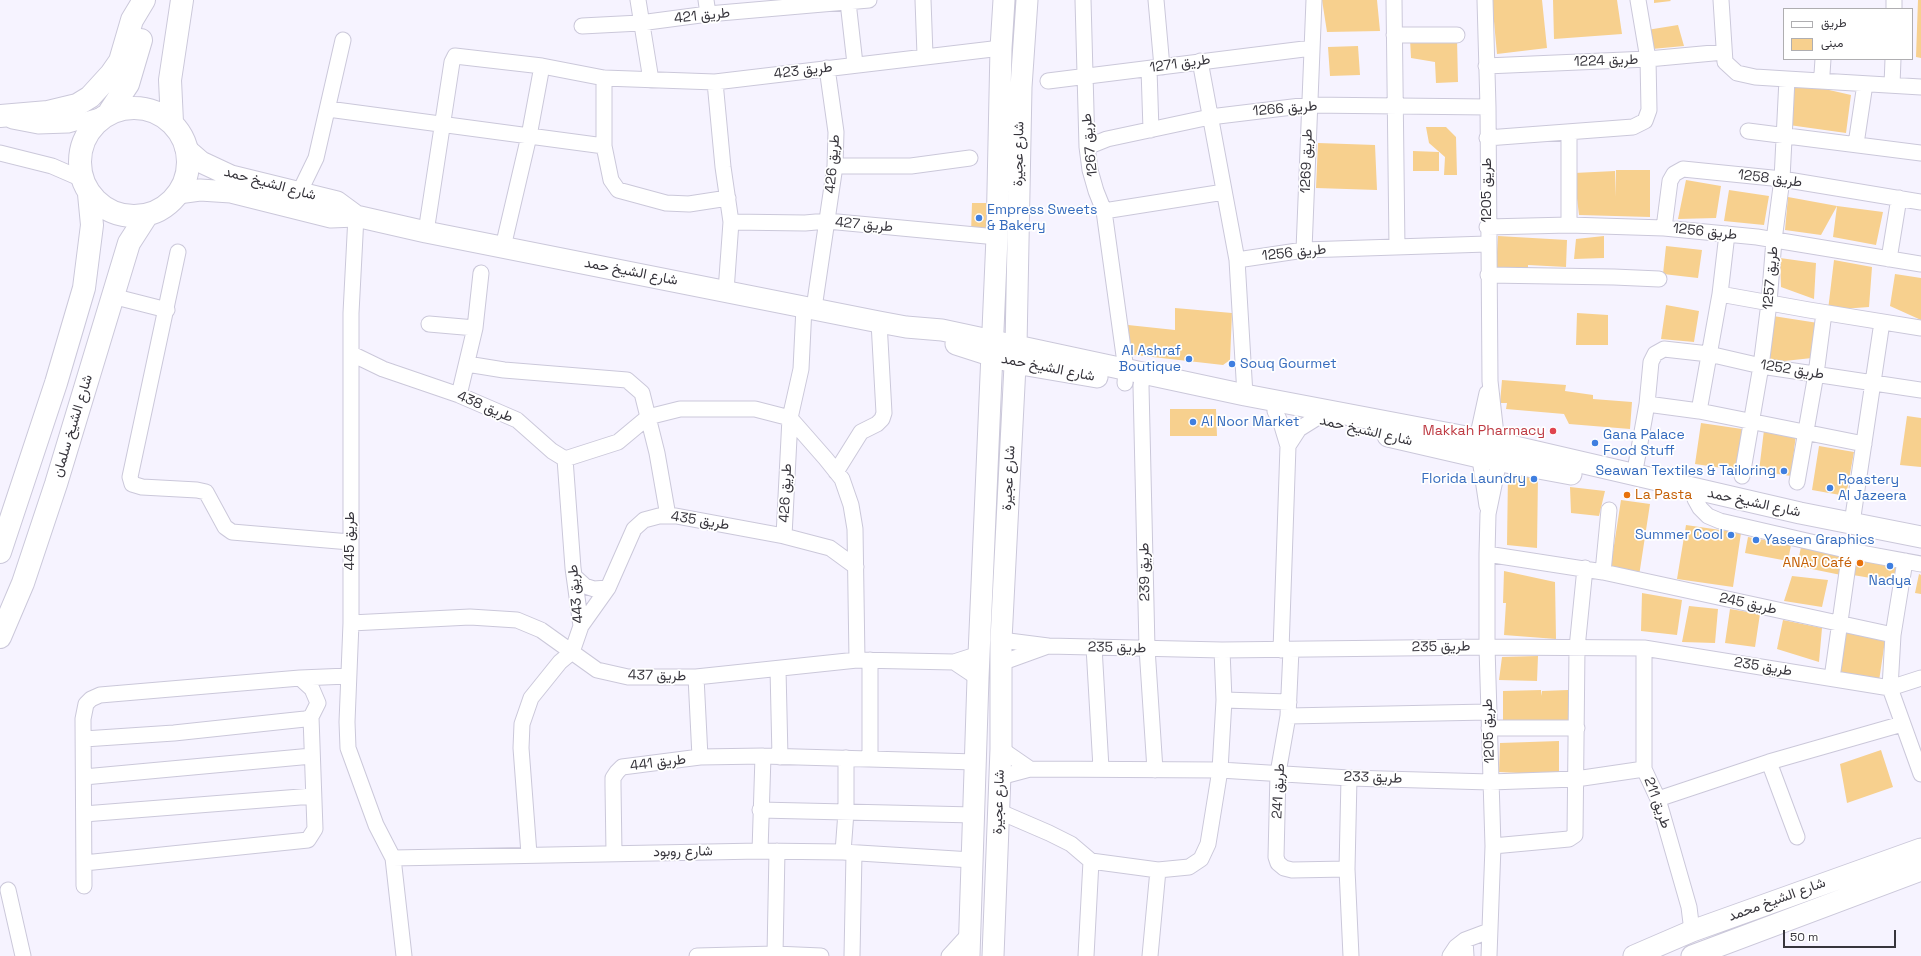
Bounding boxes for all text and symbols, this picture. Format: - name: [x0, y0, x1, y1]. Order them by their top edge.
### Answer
- street label: طريق 421: [673, 5, 731, 27]
- legend: [1783, 8, 1913, 60]
- text: طريق: [1821, 15, 1846, 31]
- text: مبنى: [1821, 35, 1843, 51]
- street label: طريق 1271: [1149, 51, 1211, 77]
- street label: طريق 1224: [1574, 51, 1638, 71]
- street label: طريق 423: [773, 59, 833, 83]
- street label: طريق 1266: [1252, 98, 1318, 120]
- street label: طريق 1267: [1078, 112, 1102, 178]
- street label: شارع عجيرة: [1010, 121, 1028, 187]
- street label: طريق 1269: [1297, 128, 1317, 194]
- street label: طريق 426: [822, 134, 844, 194]
- street label: طريق 1205: [1479, 158, 1495, 222]
- street label: شارع الشيخ حمد: [222, 164, 318, 204]
- street label: طريق 1258: [1737, 167, 1803, 191]
- place label: Empress Sweets & Bakery: [987, 202, 1097, 234]
- marker: Empress Sweets & Bakery: [974, 213, 984, 223]
- street label: طريق 427: [834, 214, 894, 236]
- street label: طريق 1256: [1672, 220, 1738, 244]
- street label: طريق 1256: [1261, 241, 1327, 265]
- street label: طريق 1257: [1760, 246, 1782, 310]
- street label: شارع الشيخ حمد: [583, 255, 679, 289]
- place label: Al Ashraf Boutique: [1119, 343, 1181, 376]
- street label: شارع الشيخ حمد: [1000, 351, 1096, 385]
- marker: Al Ashraf Boutique: [1184, 354, 1194, 364]
- place label: Souq Gourmet: [1240, 356, 1337, 372]
- street label: طريق 1252: [1759, 357, 1825, 383]
- marker: Souq Gourmet: [1227, 359, 1237, 369]
- street label: شارع الشيخ سلمان: [49, 373, 97, 479]
- street label: طريق 438: [454, 388, 516, 426]
- street label: شارع الشيخ حمد: [1318, 412, 1414, 450]
- place label: Al Noor Market: [1201, 414, 1299, 430]
- marker: Al Noor Market: [1188, 417, 1198, 427]
- place label: Makkah Pharmacy: [1423, 423, 1545, 439]
- marker: Makkah Pharmacy: [1548, 426, 1558, 436]
- place label: Gana Palace Food Stuff: [1603, 427, 1685, 460]
- marker: Gana Palace Food Stuff: [1590, 438, 1600, 448]
- street label: شارع عجيرة: [999, 445, 1019, 511]
- street label: طريق 426: [776, 463, 796, 523]
- place label: Seawan Textiles & Tailoring: [1595, 463, 1776, 479]
- marker: Seawan Textiles & Tailoring: [1779, 466, 1789, 476]
- place label: Florida Laundry: [1421, 471, 1526, 487]
- place label: Roastery Al Jazeera: [1838, 472, 1907, 504]
- marker: Florida Laundry: [1529, 474, 1539, 484]
- marker: Roastery Al Jazeera: [1825, 483, 1835, 493]
- street label: شارع الشيخ حمد: [1706, 485, 1802, 521]
- place label: La Pasta: [1635, 487, 1692, 503]
- marker: La Pasta: [1622, 490, 1632, 500]
- street label: طريق 435: [670, 508, 730, 534]
- street label: طريق 445: [342, 511, 358, 571]
- place label: Summer Cool: [1635, 527, 1723, 543]
- marker: Summer Cool: [1726, 530, 1736, 540]
- place label: Yaseen Graphics: [1764, 532, 1875, 548]
- marker: Yaseen Graphics: [1751, 535, 1761, 545]
- street label: طريق 239: [1136, 543, 1154, 601]
- place label: ANAJ Café: [1782, 555, 1852, 571]
- marker: ANAJ Café: [1855, 558, 1865, 568]
- marker: Nadya: [1885, 561, 1895, 571]
- street label: طريق 443: [565, 564, 587, 624]
- place label: Nadya: [1869, 573, 1911, 589]
- street label: طريق 245: [1718, 590, 1778, 618]
- street label: طريق 235: [1412, 638, 1470, 656]
- street label: طريق 235: [1088, 639, 1146, 657]
- street label: طريق 235: [1733, 654, 1793, 680]
- street label: طريق 437: [628, 667, 686, 685]
- street label: طريق 1205: [1479, 698, 1499, 764]
- street label: طريق 441: [629, 751, 687, 775]
- street label: طريق 241: [1269, 763, 1289, 819]
- street label: شارع عجيرة: [989, 769, 1009, 835]
- street label: طريق 233: [1343, 769, 1403, 787]
- street label: طريق 211: [1640, 775, 1674, 831]
- street label: شارع روبود: [653, 843, 713, 861]
- street label: شارع الشيخ محمد: [1726, 875, 1828, 925]
- scale bar: [1785, 922, 1898, 948]
- text: 50 m: [1790, 929, 1818, 945]

